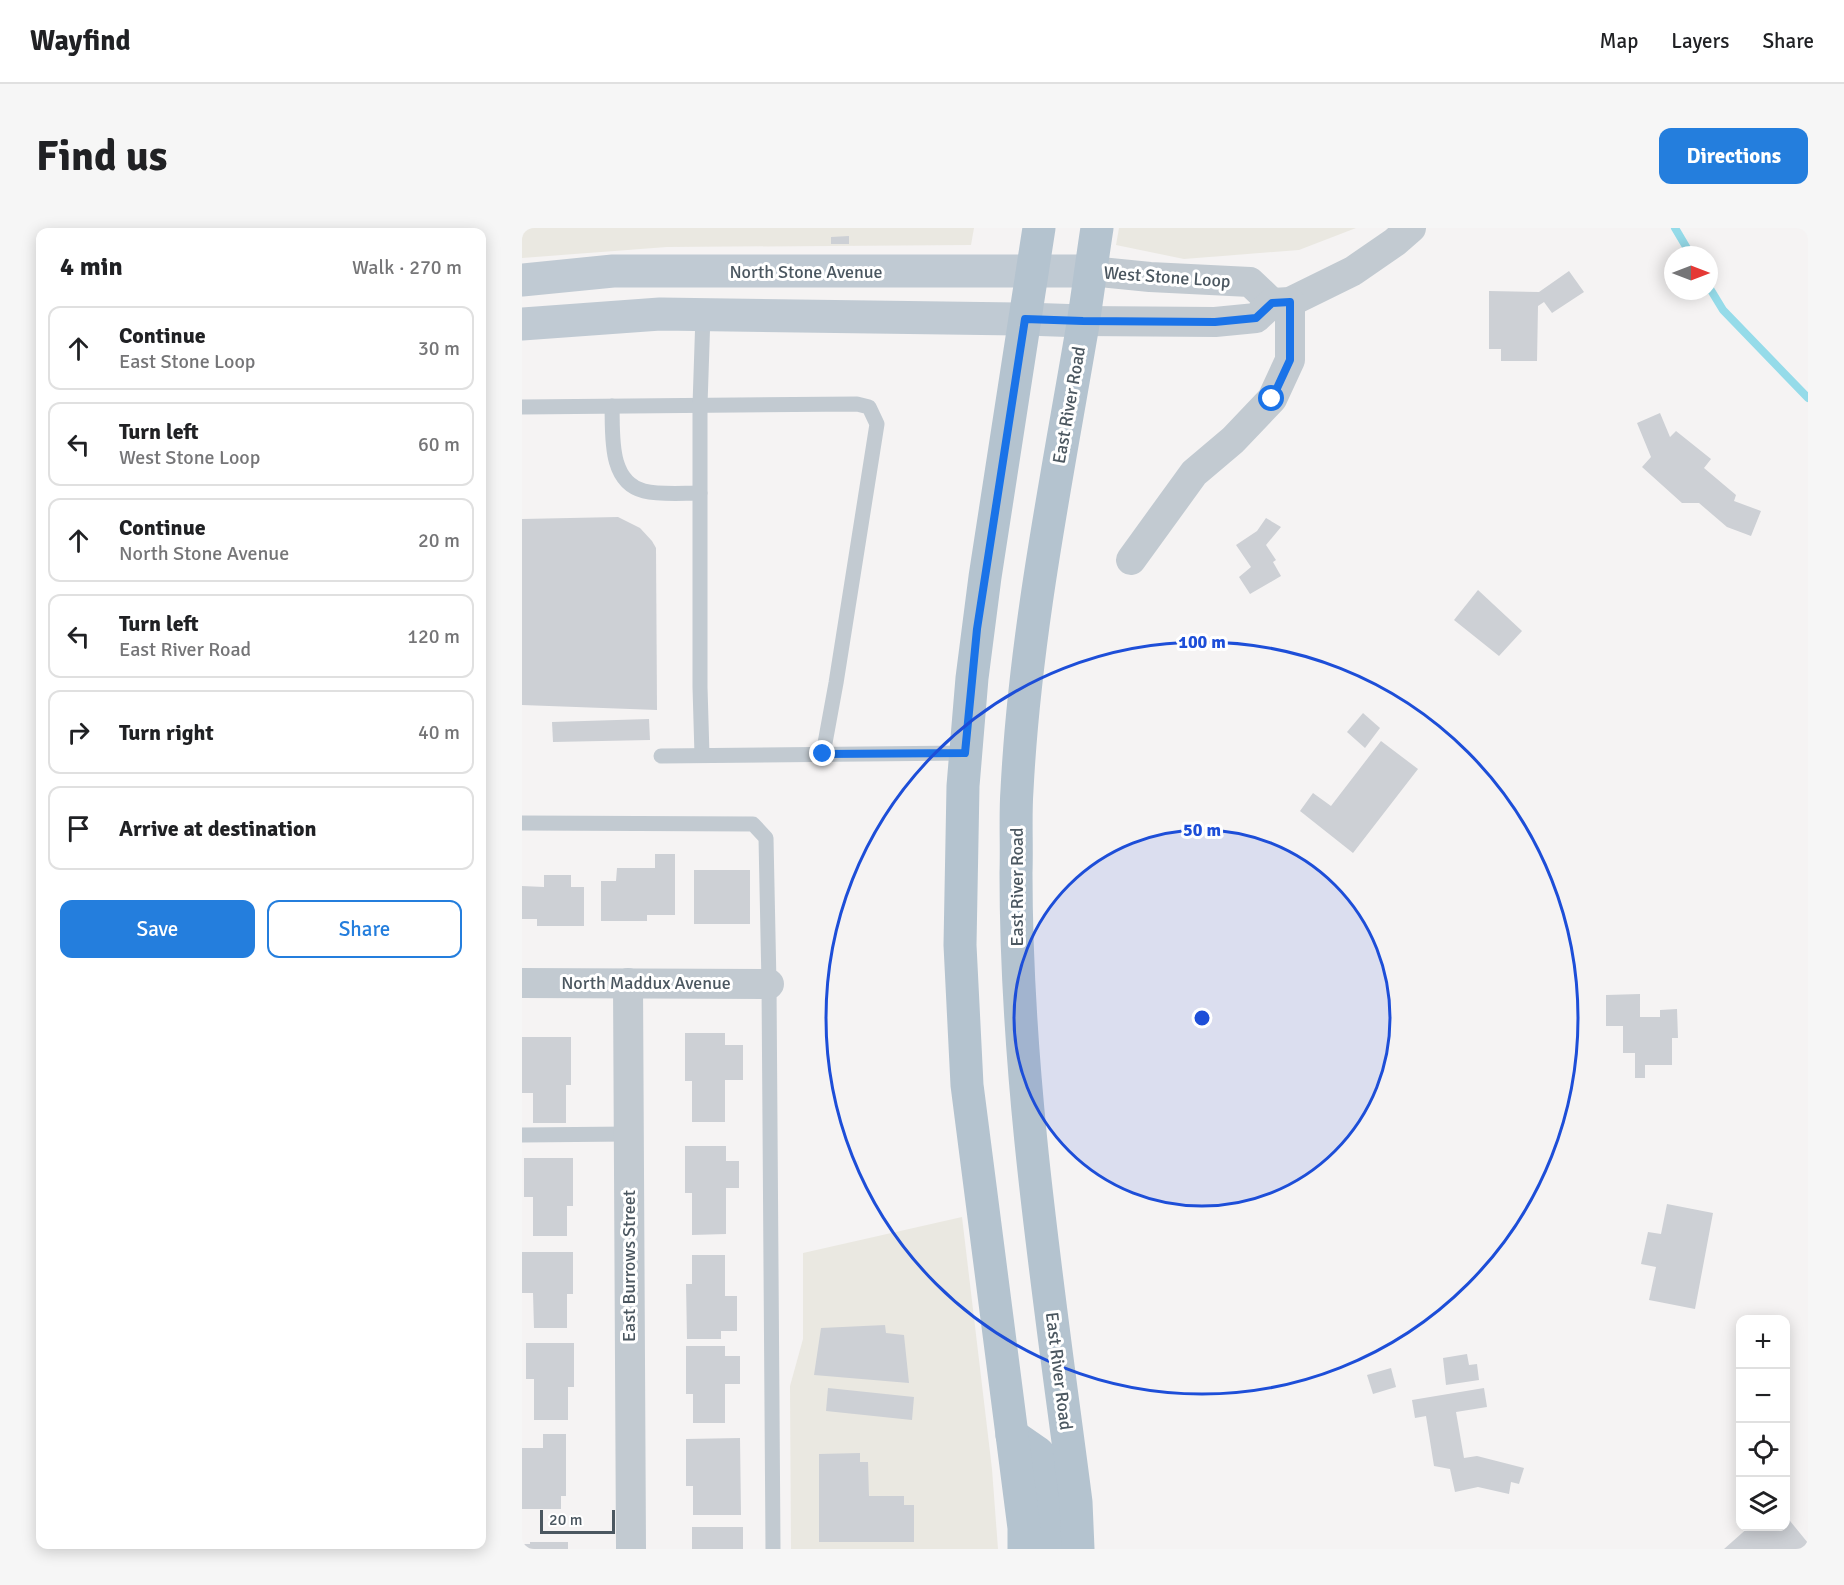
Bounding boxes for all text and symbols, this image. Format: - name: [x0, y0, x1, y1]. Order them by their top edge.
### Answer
- text: Wayfind: [30, 24, 131, 58]
- text: Map: [1600, 28, 1638, 54]
- text: Layers: [1671, 28, 1729, 54]
- text: Share: [1762, 28, 1814, 54]
- button: Directions: [1659, 128, 1808, 184]
- text: Find us: [36, 131, 167, 182]
- north arrow: [1664, 246, 1718, 300]
- text: 4 min: [60, 251, 123, 283]
- text: Walk · 270 m: [352, 255, 462, 280]
- street label: North Stone Avenue: [729, 261, 883, 283]
- street label: West Stone Loop: [1103, 262, 1231, 292]
- text: Continue: [119, 322, 206, 349]
- icon: ahead: [62, 332, 95, 365]
- text: 30 m: [418, 336, 460, 361]
- street label: East River Road: [1048, 345, 1090, 465]
- text: East Stone Loop: [119, 349, 255, 374]
- route start: [1258, 385, 1284, 411]
- text: Turn left: [119, 418, 199, 445]
- icon: left: [62, 428, 95, 461]
- text: 60 m: [418, 432, 460, 457]
- text: West Stone Loop: [119, 445, 260, 470]
- text: Continue: [119, 514, 206, 541]
- icon: ahead: [62, 524, 95, 557]
- text: 20 m: [418, 528, 460, 553]
- text: North Stone Avenue: [119, 541, 289, 566]
- text: Turn left: [119, 610, 199, 637]
- icon: left: [62, 620, 95, 653]
- text: 120 m: [407, 624, 460, 649]
- text: 100 m: [1178, 631, 1226, 653]
- text: East River Road: [119, 637, 251, 662]
- icon: right: [62, 716, 95, 749]
- text: Turn right: [119, 719, 214, 746]
- text: 40 m: [418, 720, 460, 745]
- route end: [809, 740, 835, 766]
- icon: arrive: [62, 812, 95, 845]
- text: Arrive at destination: [119, 815, 316, 842]
- text: 50 m: [1183, 819, 1221, 841]
- street label: East River Road: [1006, 828, 1028, 946]
- button: Save: [60, 900, 255, 958]
- button: Share: [267, 900, 462, 958]
- street label: North Maddux Avenue: [561, 972, 731, 994]
- centre of rings: [1192, 1008, 1212, 1028]
- street label: East Burrows Street: [618, 1190, 640, 1342]
- street label: East River Road: [1041, 1311, 1077, 1431]
- map controls: [1736, 1315, 1790, 1531]
- button: +: [1736, 1315, 1790, 1369]
- button: −: [1736, 1369, 1790, 1423]
- button: locate: [1736, 1423, 1790, 1477]
- button: layers: [1736, 1477, 1790, 1531]
- scale bar: [540, 1507, 615, 1534]
- text: 20 m: [549, 1510, 583, 1530]

